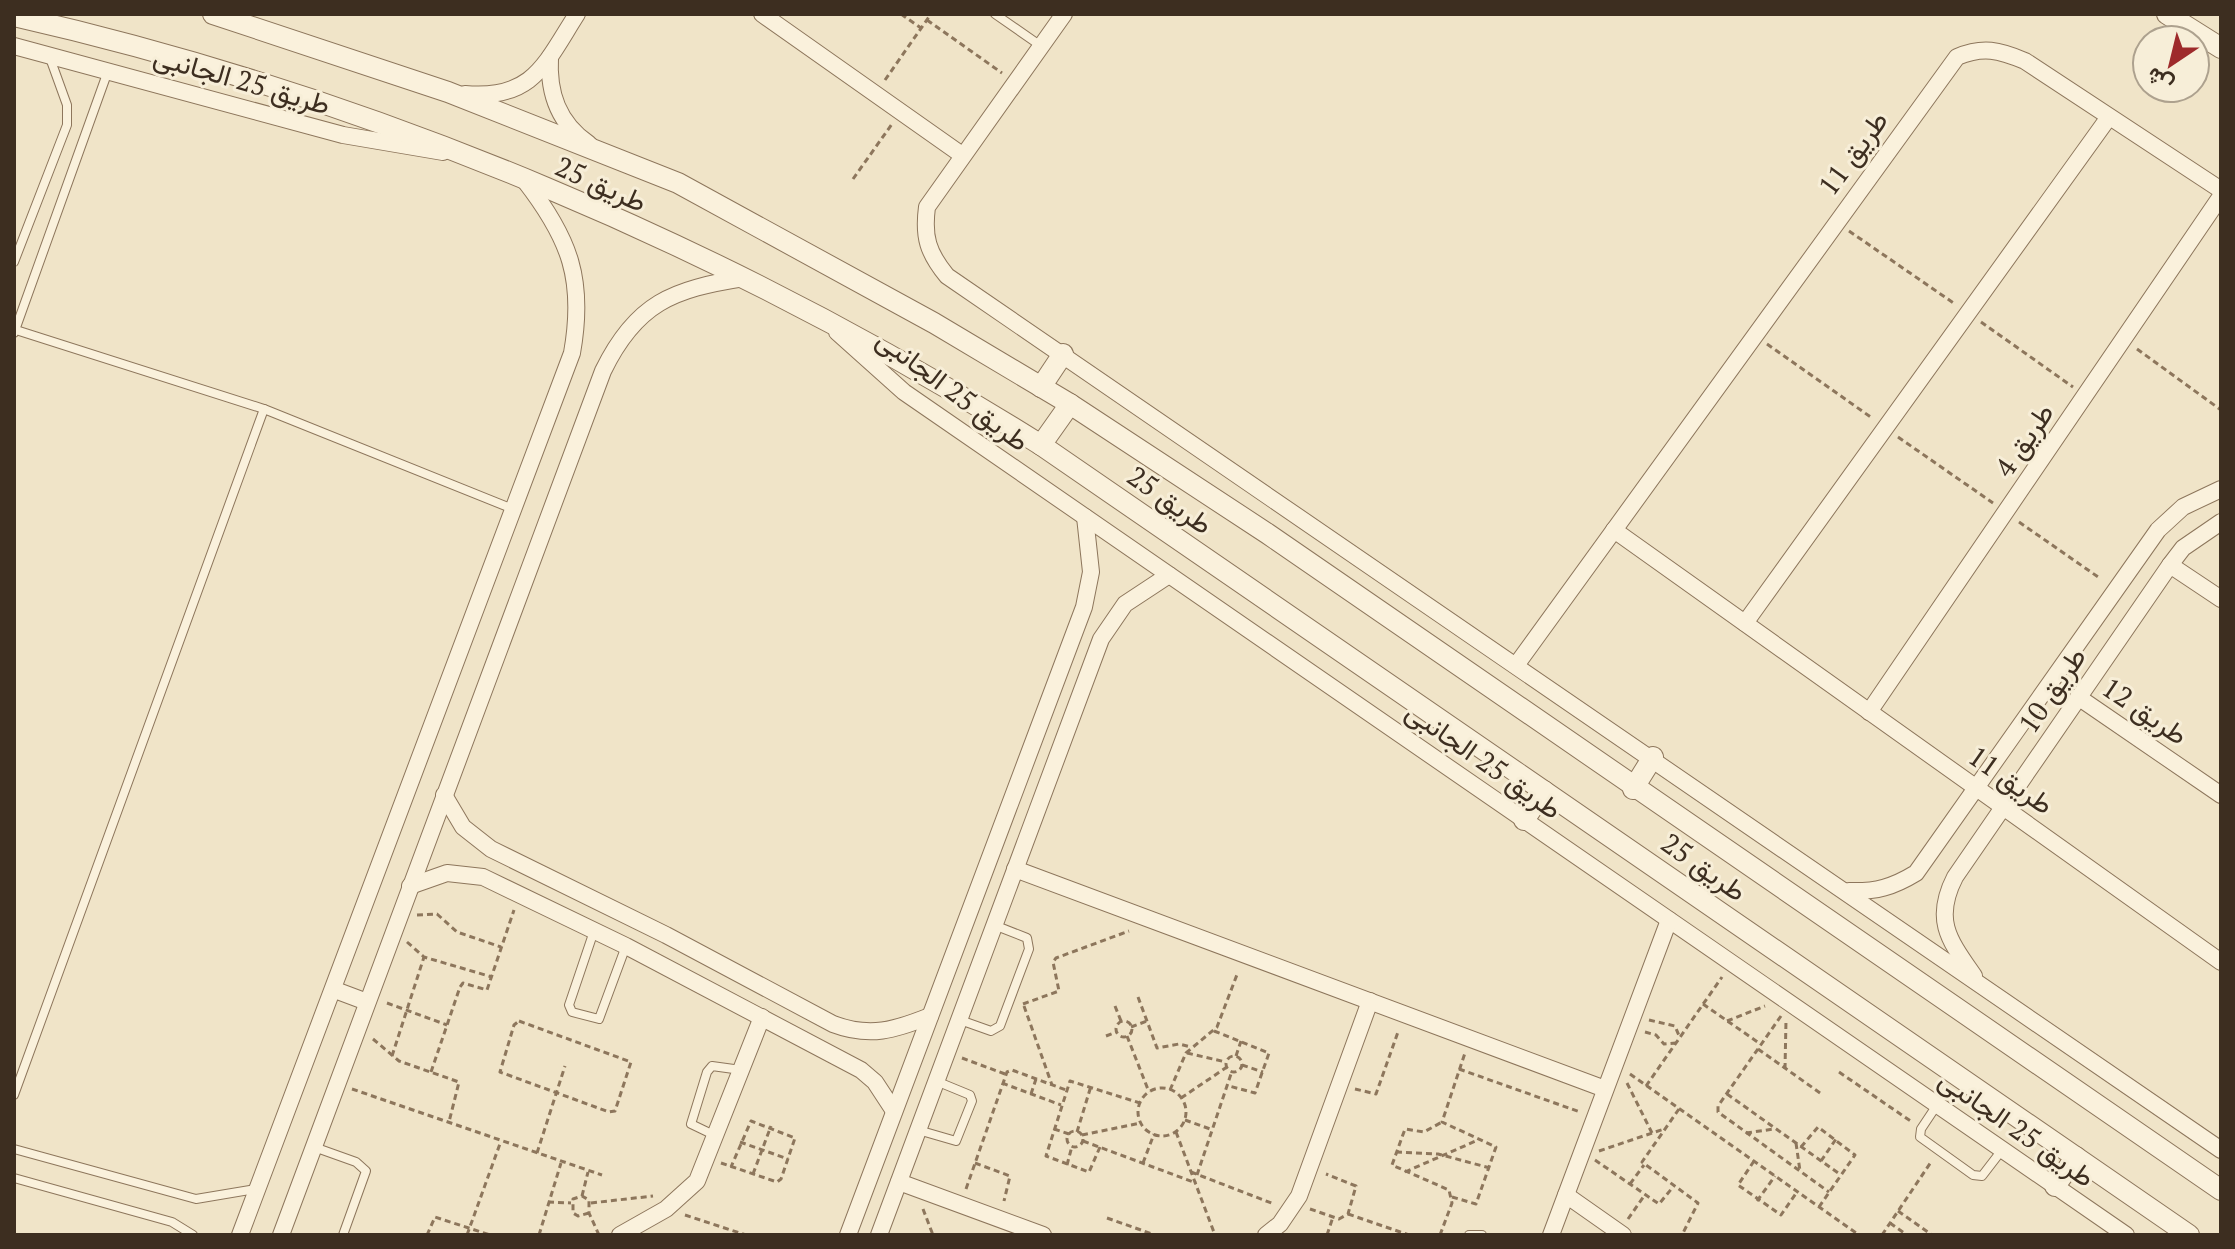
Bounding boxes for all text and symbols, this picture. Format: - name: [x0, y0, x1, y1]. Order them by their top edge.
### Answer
- north arrow: [2131, 24, 2211, 104]
- street label: طريق 25 الجانبى: [149, 37, 335, 122]
- text: ش: [2140, 61, 2178, 100]
- street label: طريق 11: [1809, 103, 1896, 202]
- street label: طريق 25: [550, 147, 653, 220]
- street label: طريق 25 الجانبى: [869, 320, 1037, 459]
- street label: طريق 4: [1986, 396, 2062, 484]
- street label: طريق 25: [1120, 457, 1220, 542]
- street label: طريق 10: [2009, 640, 2094, 740]
- street label: طريق 12: [2095, 668, 2195, 753]
- street label: طريق 25 الجانبى: [1399, 692, 1570, 827]
- street label: طريق 11: [1961, 737, 2061, 822]
- street label: طريق 25: [1654, 824, 1754, 909]
- street label: طريق 25 الجانبى: [1932, 1060, 2103, 1195]

